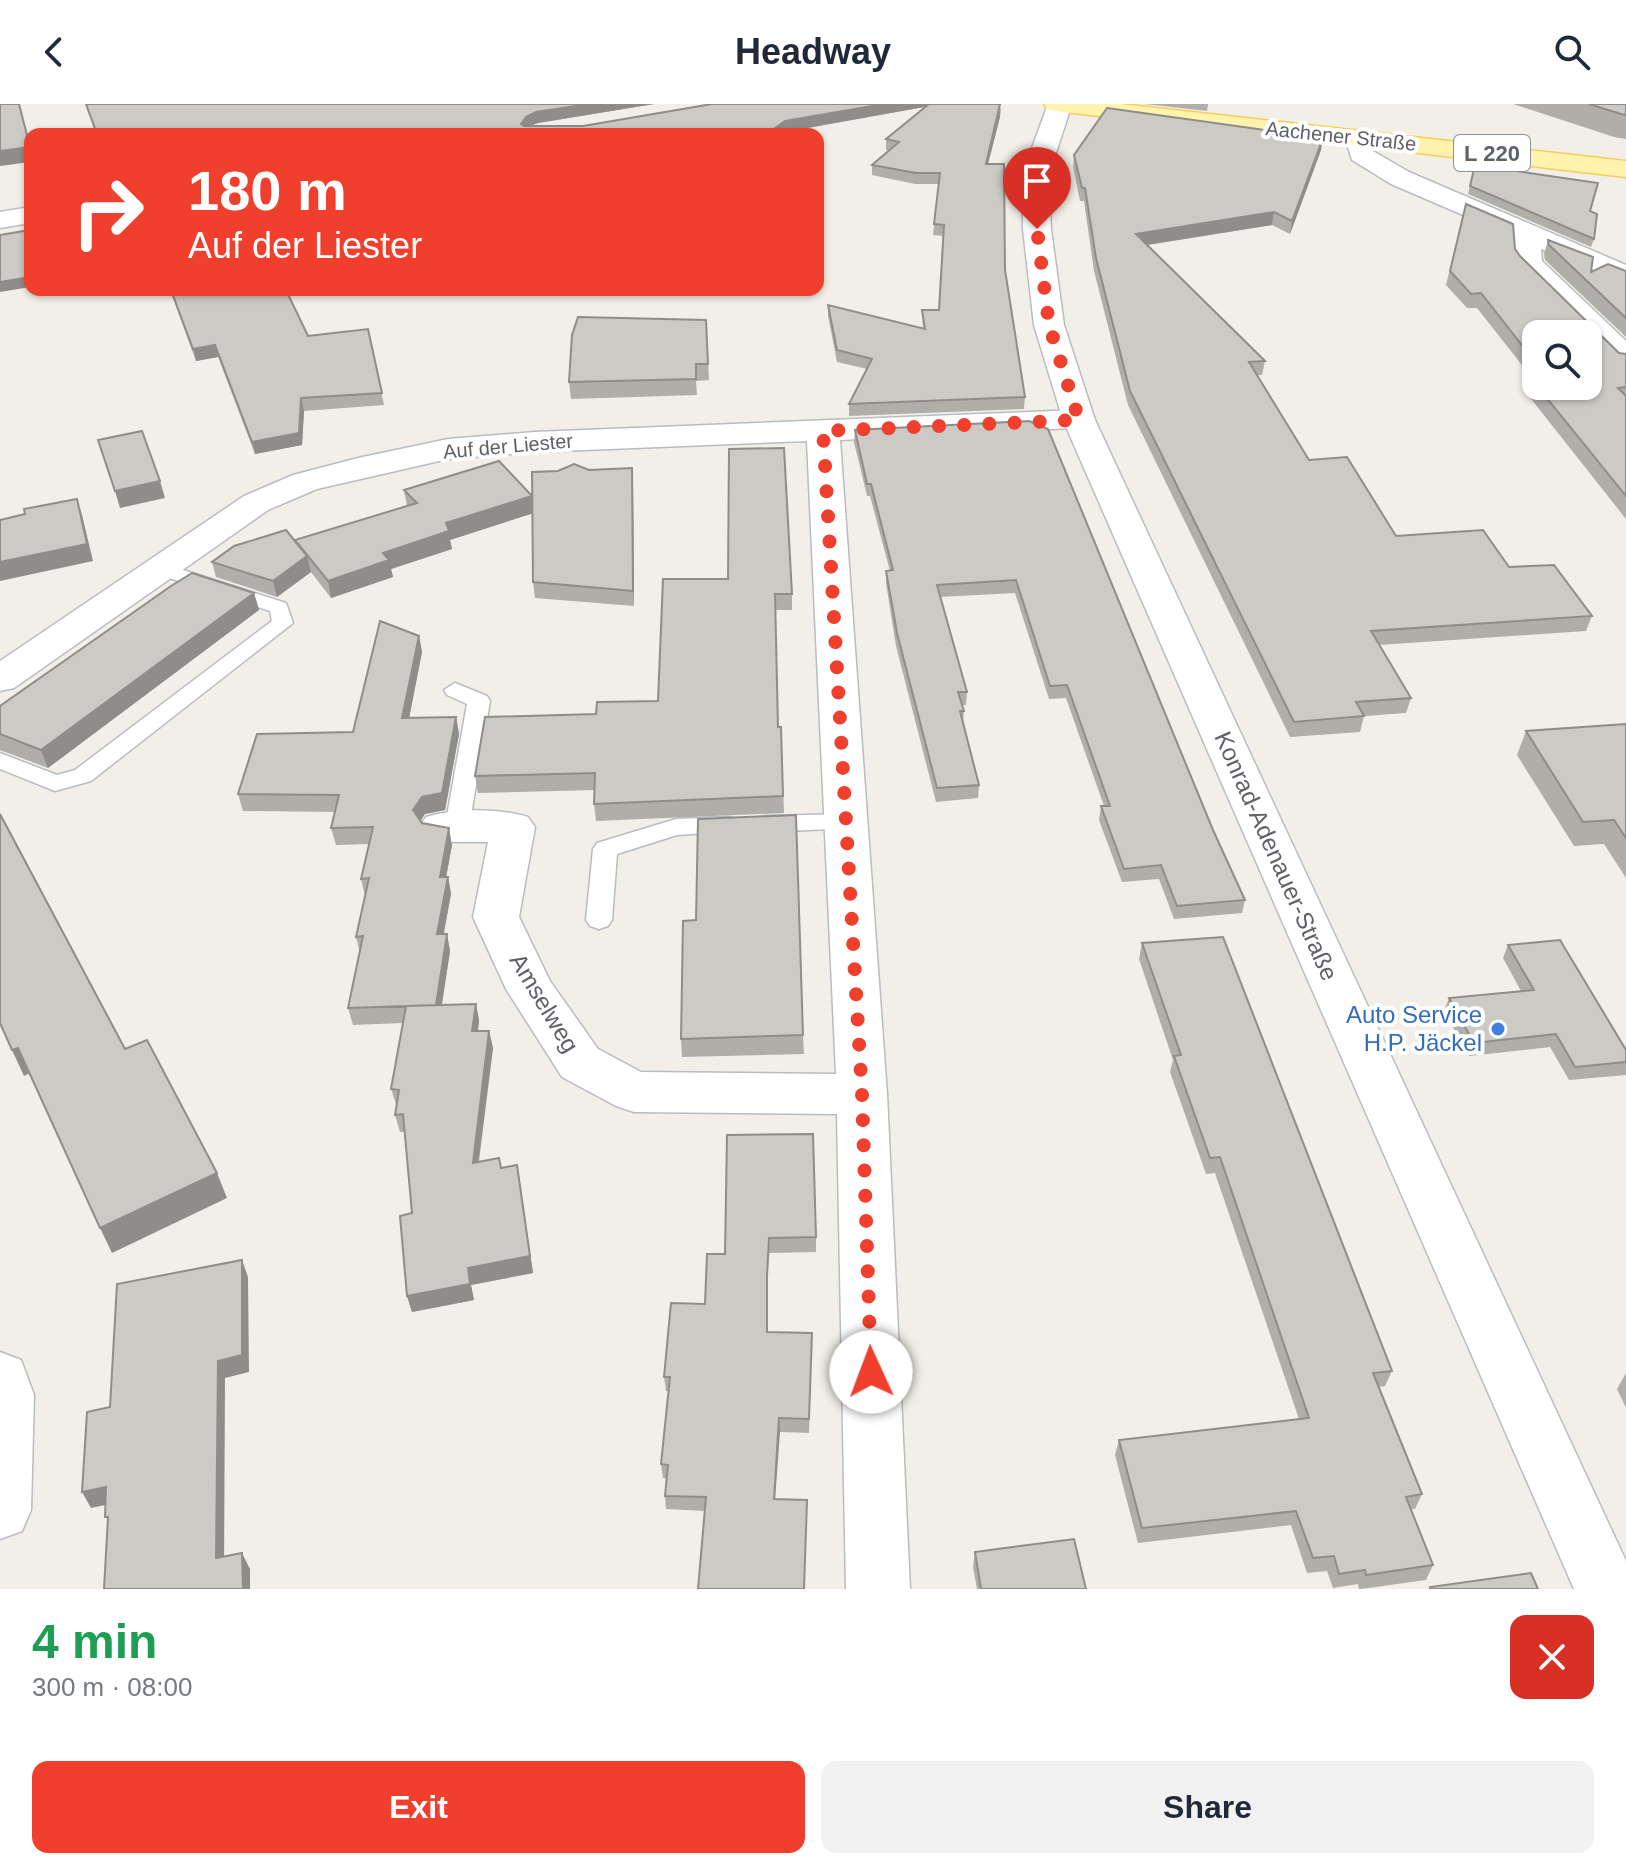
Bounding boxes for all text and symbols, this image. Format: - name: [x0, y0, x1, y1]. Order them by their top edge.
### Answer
- icon: back: [32, 30, 76, 74]
- icon: search: [1550, 30, 1594, 74]
- text: Headway: [735, 31, 891, 72]
- street label: Aachener Straße: [1265, 117, 1417, 155]
- road number: L 220: [1454, 135, 1530, 171]
- pin: [1003, 147, 1071, 229]
- text: 180 m: [188, 159, 347, 222]
- icon: arrive: [1015, 159, 1059, 203]
- icon: right: [56, 160, 160, 264]
- text: Auf der Liester: [188, 225, 422, 266]
- map controls: [1522, 320, 1602, 400]
- button: search: [1522, 320, 1602, 400]
- street label: Auf der Liester: [442, 429, 574, 463]
- street label: Konrad-Adenauer-Straße: [1209, 727, 1344, 984]
- street label: Amselweg: [504, 948, 585, 1057]
- place label: Auto Service H.P. Jäckel: [1346, 1001, 1482, 1056]
- marker: Auto Service H.P. Jäckel: [1489, 1020, 1507, 1038]
- position arrow: [829, 1330, 913, 1414]
- text: 4 min: [32, 1615, 157, 1668]
- button: close: [1510, 1615, 1594, 1699]
- text: 300 m · 08:00: [32, 1672, 192, 1702]
- button: Exit: [32, 1761, 805, 1853]
- button: Share: [821, 1761, 1594, 1853]

